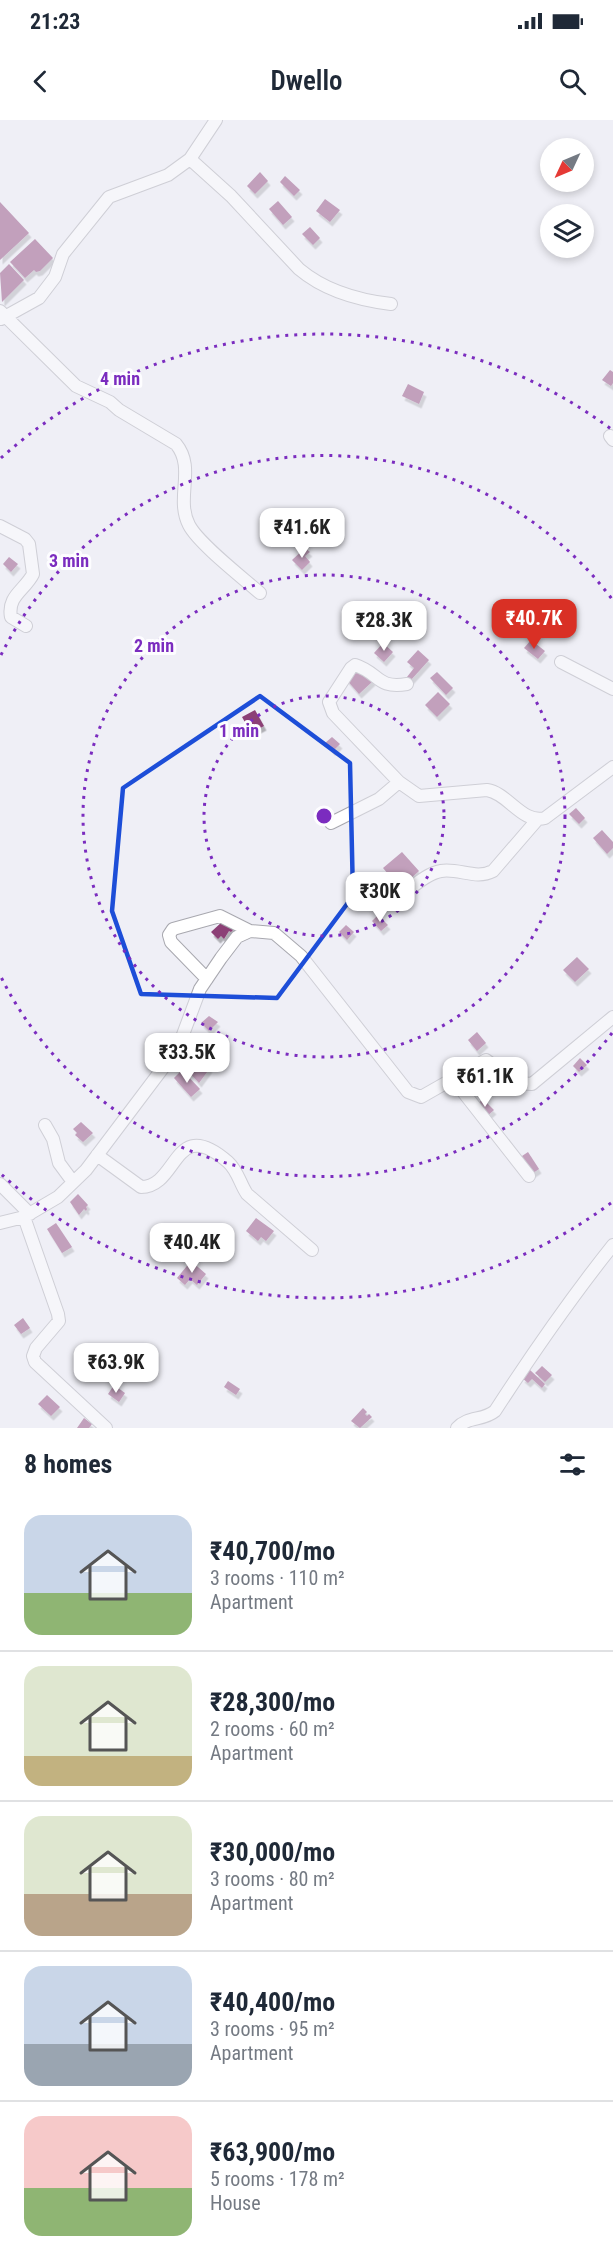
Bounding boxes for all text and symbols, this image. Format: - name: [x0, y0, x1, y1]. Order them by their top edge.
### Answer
- text: 21:23: [30, 9, 81, 34]
- icon: back: [24, 65, 57, 98]
- text: Dwello: [270, 65, 343, 97]
- icon: search: [556, 65, 589, 98]
- north arrow: [540, 138, 594, 192]
- map controls: [540, 138, 594, 258]
- button: layers: [540, 204, 594, 258]
- text: 4 min: [100, 368, 140, 389]
- pin: ₹41.6K: [253, 508, 351, 559]
- text: ₹41.6K: [274, 515, 330, 539]
- text: 3 min: [49, 550, 89, 571]
- pin: ₹40.7K: [485, 599, 583, 650]
- pin: ₹28.3K: [335, 601, 433, 652]
- text: ₹40.7K: [506, 606, 562, 630]
- text: ₹28.3K: [356, 608, 412, 632]
- text: 2 min: [134, 635, 174, 656]
- text: 1 min: [219, 720, 259, 741]
- centre of rings: [314, 806, 334, 826]
- pin: ₹30K: [344, 872, 416, 923]
- text: ₹30K: [360, 879, 400, 903]
- pin: ₹33.5K: [138, 1033, 236, 1084]
- text: ₹33.5K: [159, 1040, 215, 1064]
- pin: ₹61.1K: [436, 1057, 534, 1108]
- text: ₹61.1K: [457, 1064, 513, 1088]
- pin: ₹40.4K: [143, 1223, 241, 1274]
- text: ₹40.4K: [164, 1230, 220, 1254]
- pin: ₹63.9K: [67, 1343, 165, 1394]
- text: ₹63.9K: [88, 1350, 144, 1374]
- icon: filters: [556, 1448, 589, 1481]
- text: 8 homes: [24, 1449, 112, 1479]
- text: ₹40,700/mo: [210, 1536, 335, 1566]
- icon: home: [72, 1539, 144, 1611]
- text: 3 rooms · 110 m²: [210, 1566, 345, 1590]
- text: Apartment: [210, 1590, 294, 1614]
- text: ₹28,300/mo: [210, 1687, 335, 1717]
- icon: home: [72, 1690, 144, 1762]
- text: 2 rooms · 60 m²: [210, 1717, 335, 1741]
- text: Apartment: [210, 1741, 294, 1765]
- text: ₹30,000/mo: [210, 1837, 335, 1867]
- icon: home: [72, 1840, 144, 1912]
- text: 3 rooms · 80 m²: [210, 1867, 335, 1891]
- text: Apartment: [210, 1891, 294, 1915]
- text: ₹40,400/mo: [210, 1987, 335, 2017]
- icon: home: [72, 1990, 144, 2062]
- text: 3 rooms · 95 m²: [210, 2017, 335, 2041]
- text: Apartment: [210, 2041, 294, 2065]
- text: ₹63,900/mo: [210, 2137, 335, 2167]
- icon: home: [72, 2140, 144, 2212]
- text: 5 rooms · 178 m²: [210, 2167, 345, 2191]
- text: House: [210, 2191, 261, 2215]

